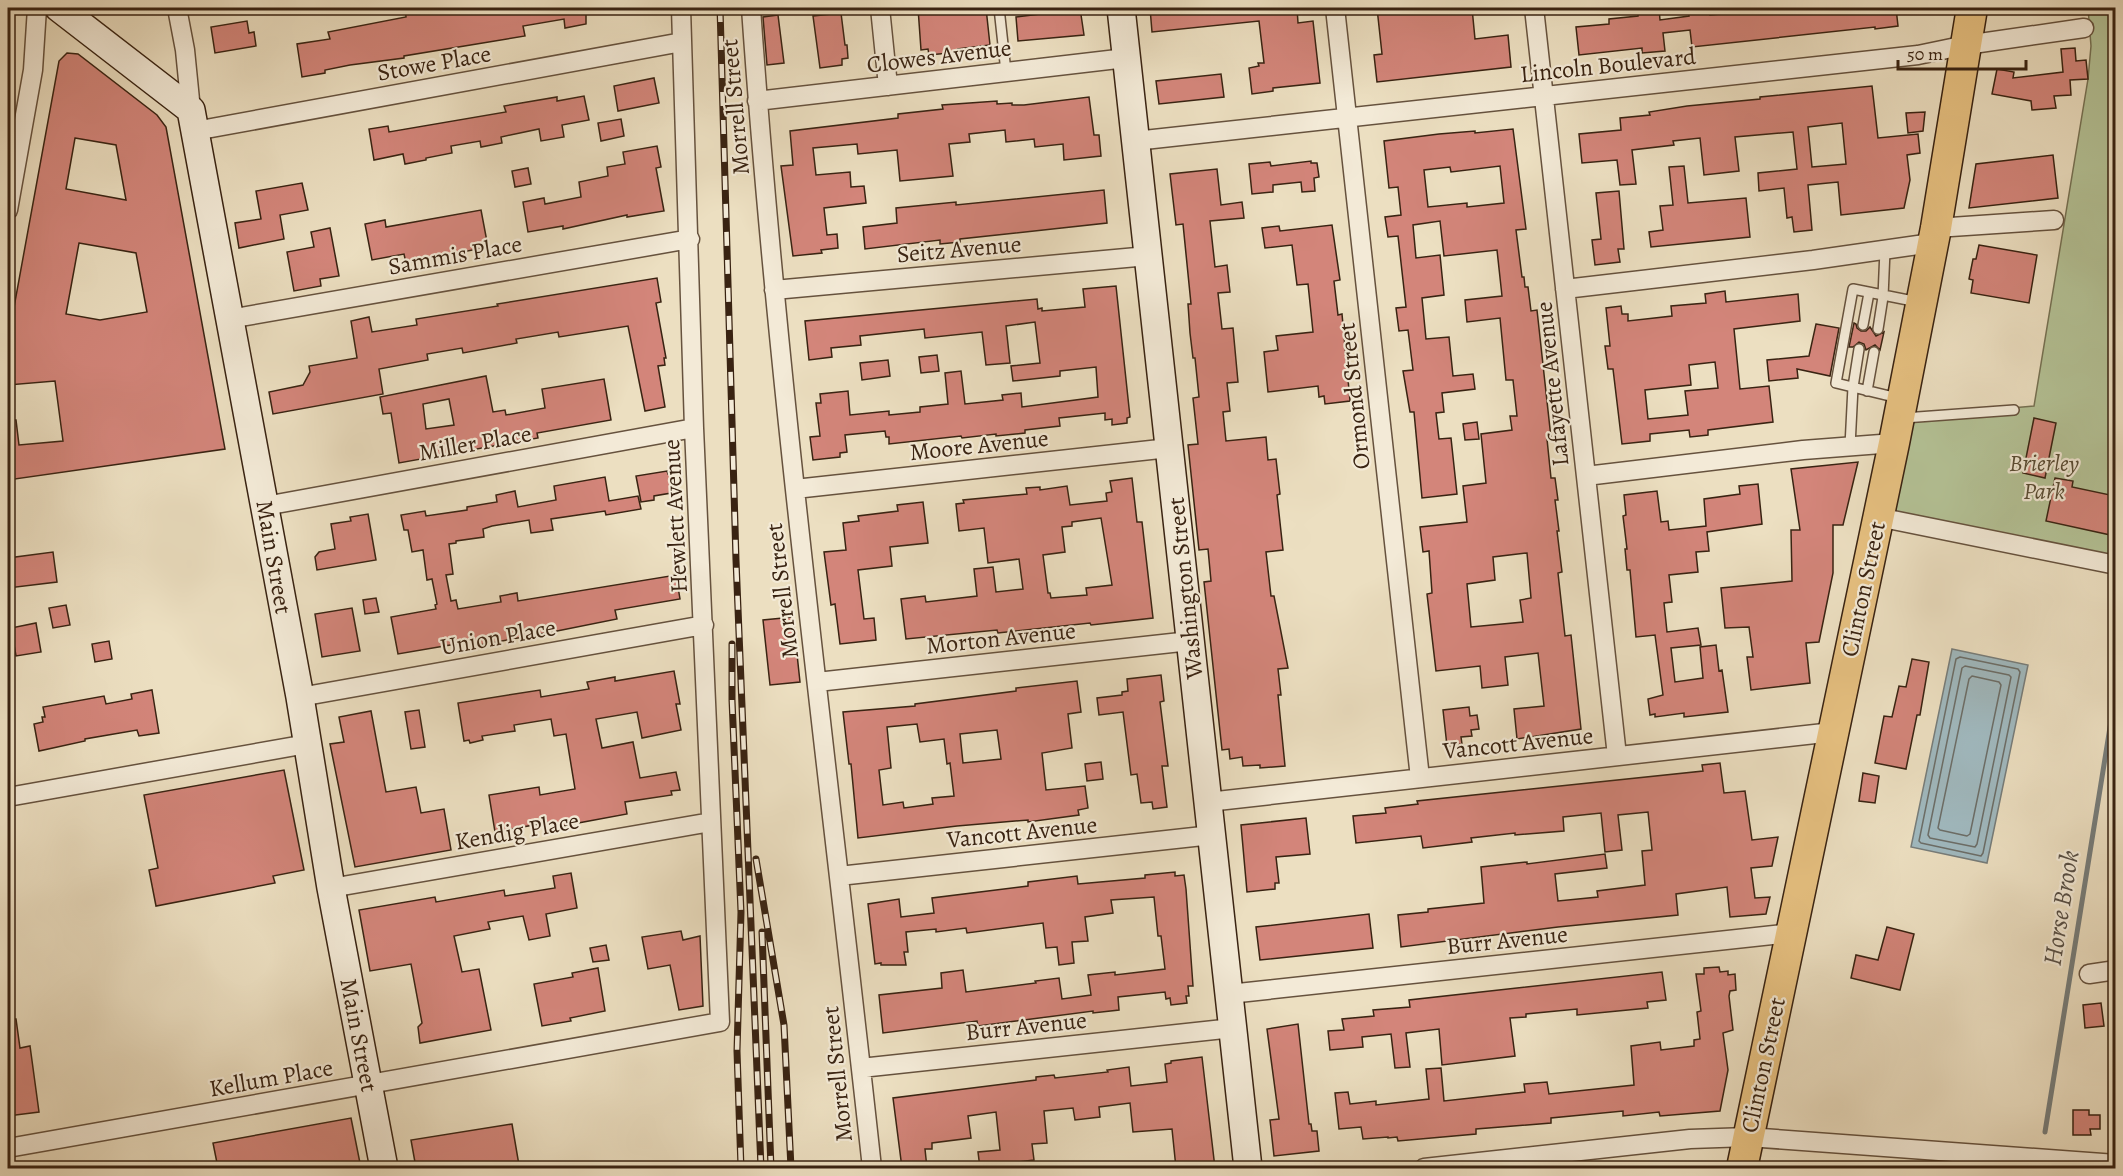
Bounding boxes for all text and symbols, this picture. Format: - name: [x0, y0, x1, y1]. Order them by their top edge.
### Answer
- street label: Clowes Avenue: [865, 31, 1013, 81]
- scale bar: [1898, 33, 2026, 71]
- street label: Stowe Place: [375, 37, 493, 89]
- street label: Morrell Street: [713, 38, 757, 176]
- street label: Lincoln Boulevard: [1519, 40, 1698, 90]
- text: 50 m: [1907, 42, 1943, 66]
- street label: Sammis Place: [386, 227, 524, 283]
- street label: Seitz Avenue: [895, 228, 1023, 270]
- street label: Lafayette Avenue: [1527, 300, 1577, 468]
- street label: Ormond Street: [1330, 321, 1378, 471]
- street label: Miller Place: [416, 417, 534, 469]
- street label: Moore Avenue: [908, 422, 1050, 468]
- street label: Hewlett Avenue: [655, 438, 695, 594]
- park label: Brierley Park: [2009, 447, 2080, 507]
- street label: Washington Street: [1160, 495, 1211, 682]
- street label: Main Street: [248, 498, 300, 616]
- street label: Clinton Street: [1833, 518, 1893, 660]
- street label: Morrell Street: [758, 521, 806, 661]
- street label: Union Place: [438, 611, 558, 663]
- street label: Morton Avenue: [925, 614, 1077, 662]
- street label: Vancott Avenue: [1440, 719, 1595, 767]
- street label: Kendig Place: [452, 804, 582, 858]
- street label: Vancott Avenue: [944, 808, 1099, 856]
- water label: Horse Brook: [2035, 848, 2087, 968]
- street label: Burr Avenue: [1445, 918, 1569, 962]
- street label: Main Street: [332, 976, 386, 1095]
- street label: Clinton Street: [1733, 994, 1793, 1136]
- street label: Burr Avenue: [964, 1004, 1088, 1048]
- street label: Morrell Street: [814, 1005, 860, 1143]
- street label: Kellum Place: [206, 1051, 336, 1105]

